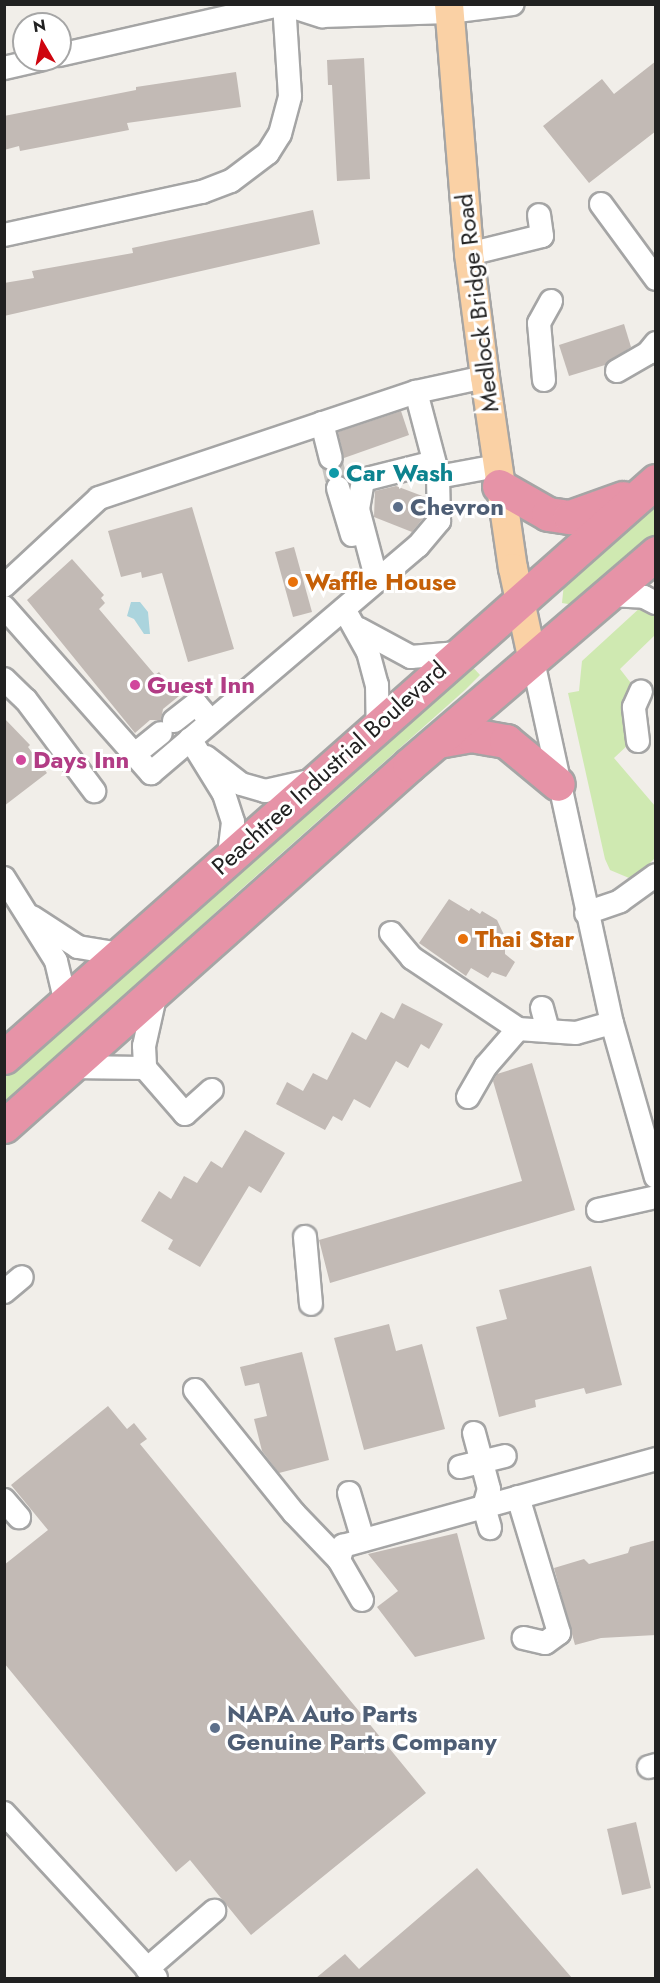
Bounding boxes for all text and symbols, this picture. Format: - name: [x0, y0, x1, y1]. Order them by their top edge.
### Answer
- north arrow: [12, 12, 72, 72]
- text: N: [31, 13, 47, 38]
- street label: Medlock Bridge Road: [449, 192, 505, 414]
- place label: Car Wash: [346, 459, 454, 487]
- marker: Car Wash: [327, 466, 341, 480]
- place label: Chevron: [410, 493, 504, 521]
- marker: Chevron: [391, 500, 405, 514]
- place label: Waffle House: [305, 568, 457, 596]
- marker: Waffle House: [286, 575, 300, 589]
- street label: Peachtree Industrial Boulevard: [206, 655, 452, 881]
- place label: Guest Inn: [147, 671, 255, 699]
- marker: Guest Inn: [128, 678, 142, 692]
- place label: Days Inn: [33, 746, 129, 774]
- marker: Days Inn: [14, 753, 28, 767]
- place label: Thai Star: [475, 925, 574, 953]
- marker: Thai Star: [456, 932, 470, 946]
- place label: NAPA Auto Parts Genuine Parts Company: [227, 1700, 497, 1756]
- marker: NAPA Auto Parts Genuine Parts Company: [208, 1721, 222, 1735]

